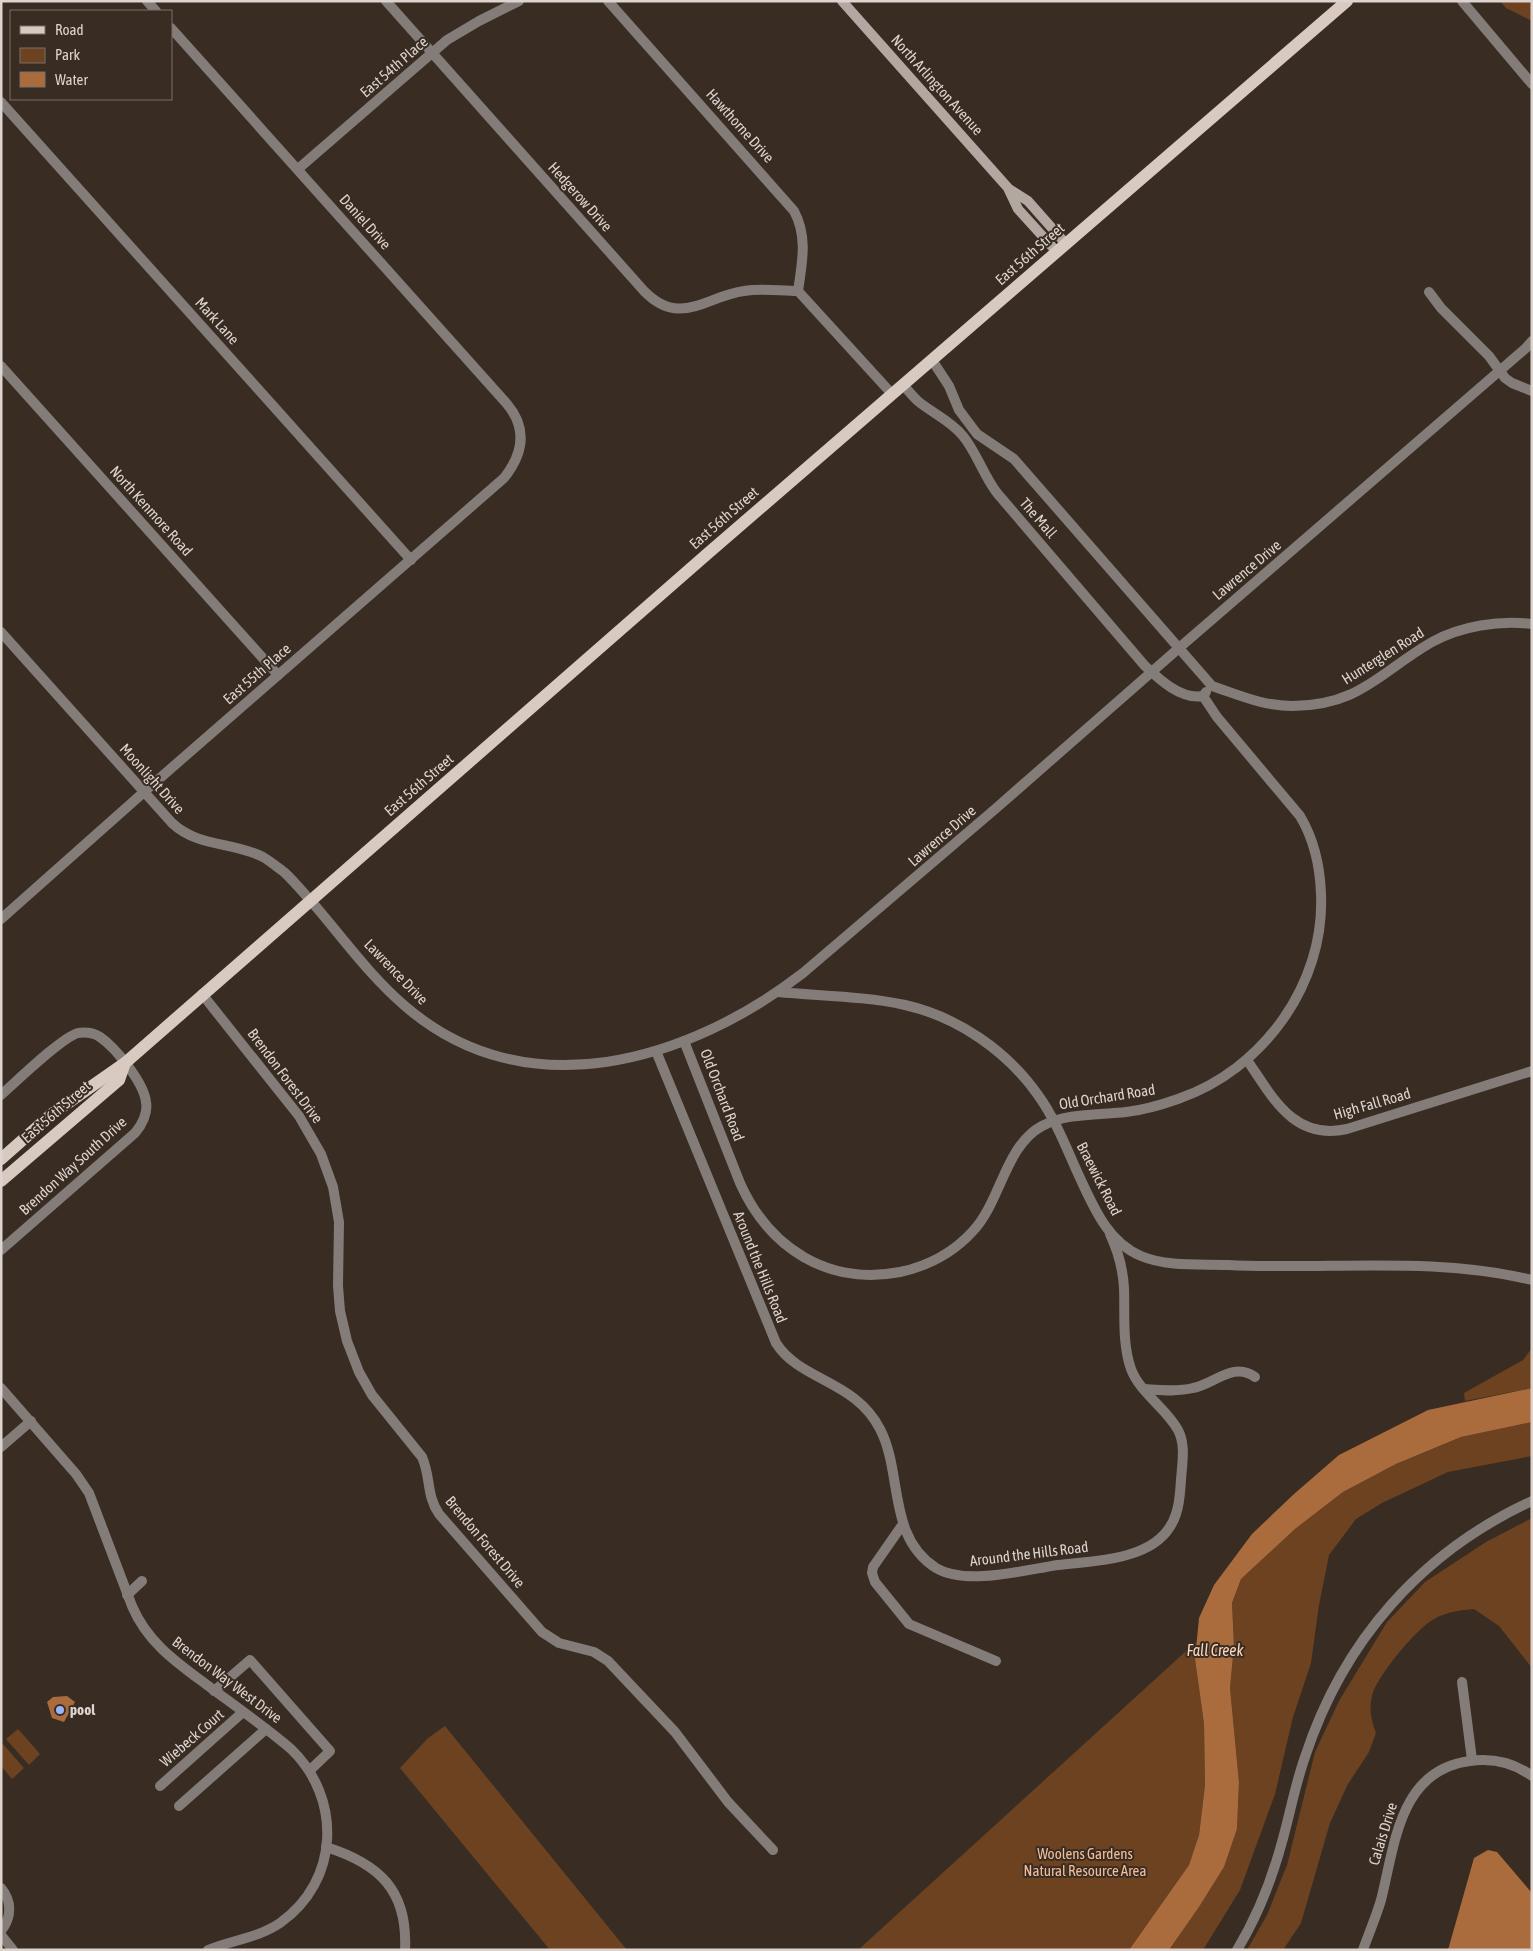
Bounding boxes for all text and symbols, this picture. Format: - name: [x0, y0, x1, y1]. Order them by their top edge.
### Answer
- legend: [10, 10, 172, 100]
- text: Road: [55, 21, 84, 38]
- street label: North Arlington Avenue: [888, 31, 987, 138]
- street label: East 54th Place: [357, 33, 431, 100]
- text: Park: [55, 46, 80, 63]
- text: Water: [55, 71, 88, 88]
- street label: Hawthorne Drive: [703, 85, 778, 166]
- street label: Hedgerow Drive: [545, 159, 616, 235]
- street label: Daniel Drive: [336, 191, 395, 253]
- street label: East 56th Street: [992, 219, 1068, 288]
- street label: Mark Lane: [192, 294, 243, 348]
- street label: North Kenmore Road: [107, 462, 196, 559]
- street label: East 56th Street: [686, 483, 762, 552]
- street label: The Mall: [1016, 494, 1060, 541]
- street label: Lawrence Drive: [1209, 536, 1284, 603]
- street label: Hunterglen Road: [1339, 624, 1427, 687]
- street label: East 55th Place: [220, 640, 294, 707]
- street label: Moonlight Drive: [117, 740, 188, 817]
- street label: East 56th Street: [381, 750, 457, 819]
- street label: Lawrence Drive: [904, 802, 979, 870]
- street label: Lawrence Drive: [361, 936, 432, 1008]
- street label: Brendon Forest Drive: [244, 1025, 327, 1126]
- street label: Old Orchard Road: [697, 1047, 748, 1143]
- street label: East 56th Street: [18, 1077, 94, 1146]
- street label: Old Orchard Road: [1058, 1081, 1156, 1112]
- street label: High Fall Road: [1331, 1084, 1412, 1123]
- street label: Brendon Way South Drive: [16, 1113, 130, 1218]
- street label: Braewick Road: [1074, 1139, 1125, 1218]
- street label: Around the Hills Road: [730, 1208, 791, 1325]
- street label: Brendon Forest Drive: [442, 1493, 529, 1591]
- street label: Around the Hills Road: [969, 1538, 1089, 1569]
- street label: Brendon Way West Drive: [169, 1633, 286, 1726]
- water label: Fall Creek: [1187, 1641, 1244, 1659]
- place label: pool: [70, 1701, 96, 1718]
- marker: pool: [54, 1704, 66, 1716]
- street label: Wiebeck Court: [156, 1705, 227, 1770]
- street label: Calais Drive: [1365, 1800, 1400, 1867]
- park label: Woolens Gardens Natural Resource Area: [1024, 1845, 1146, 1879]

